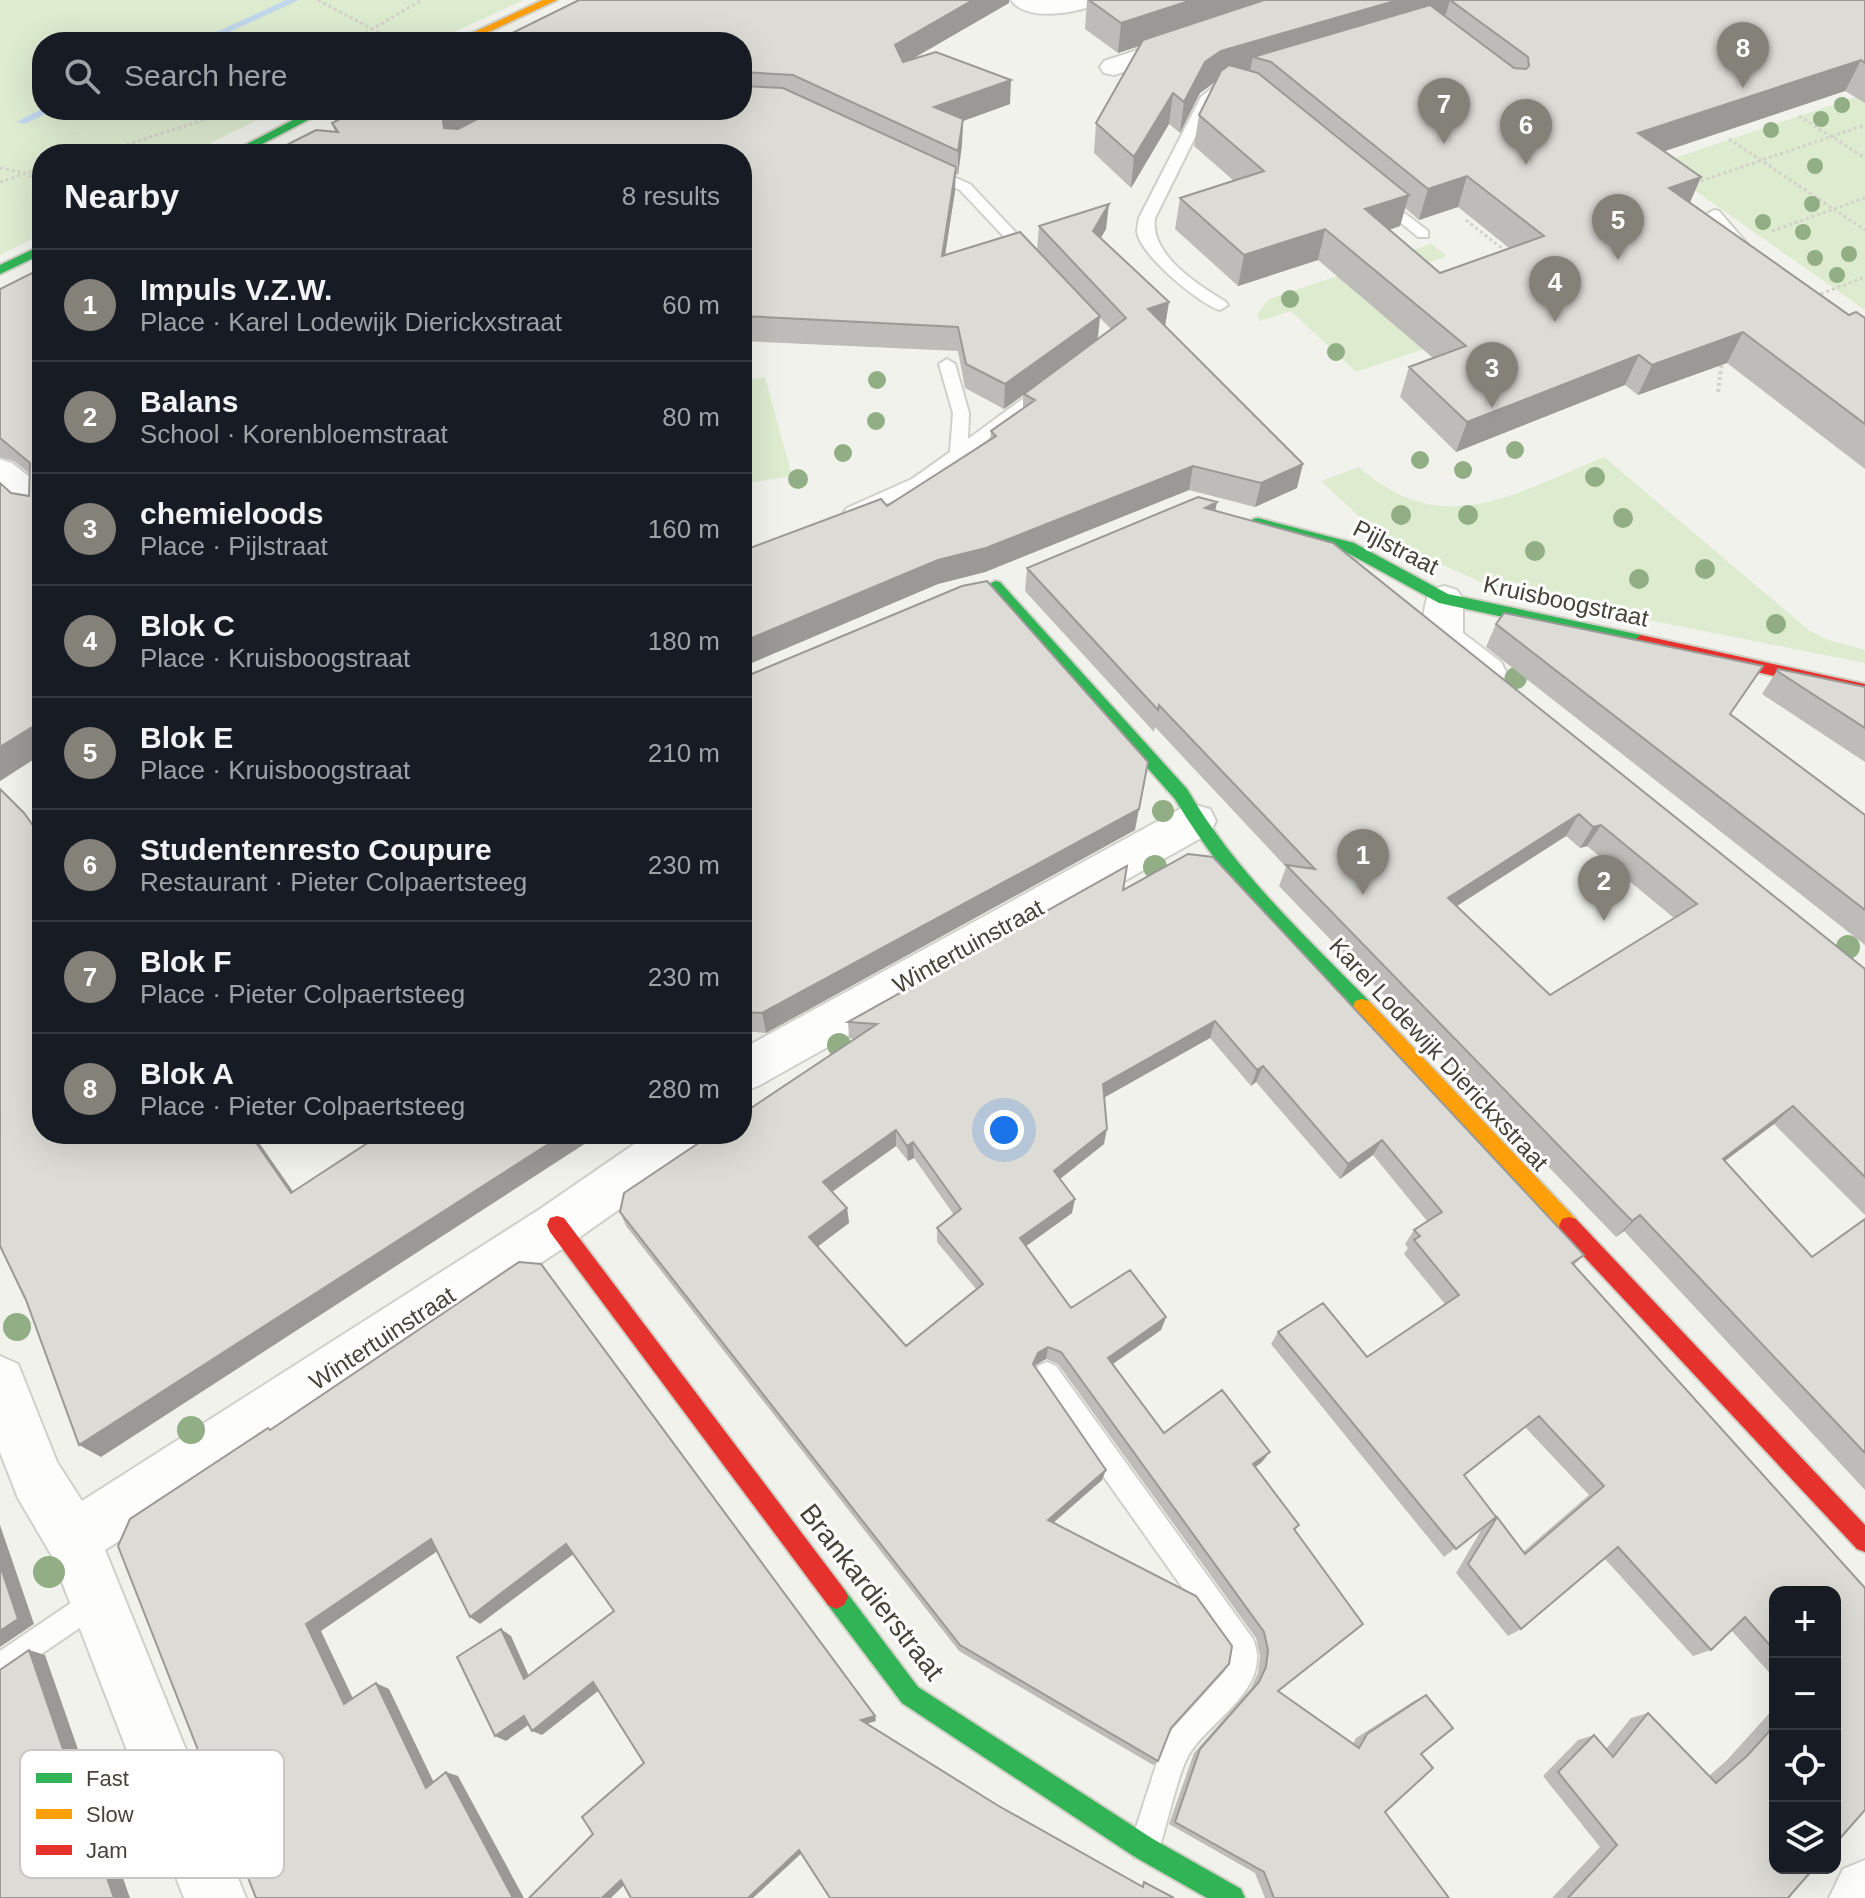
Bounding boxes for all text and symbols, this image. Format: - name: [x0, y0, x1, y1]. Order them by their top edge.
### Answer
- pin: 8: [1717, 22, 1769, 88]
- search box: [32, 32, 752, 120]
- icon: search: [60, 54, 104, 98]
- text: Search here: [124, 59, 287, 92]
- pin: 7: [1418, 78, 1470, 144]
- pin: 6: [1500, 99, 1552, 165]
- text: Nearby: [64, 177, 179, 215]
- text: 8 results: [622, 181, 720, 211]
- pin: 5: [1592, 194, 1644, 260]
- pin: 4: [1529, 256, 1581, 322]
- text: Impuls V.Z.W.: [140, 273, 332, 306]
- text: 1: [83, 290, 97, 320]
- text: 60 m: [662, 290, 720, 320]
- text: Place · Karel Lodewijk Dierickxstraat: [140, 307, 562, 337]
- pin: 3: [1466, 342, 1518, 408]
- text: Balans: [140, 385, 238, 418]
- text: 2: [83, 402, 97, 432]
- text: 80 m: [662, 402, 720, 432]
- text: School · Korenbloemstraat: [140, 419, 448, 449]
- text: chemieloods: [140, 497, 323, 530]
- text: 3: [83, 514, 97, 544]
- text: 160 m: [648, 514, 720, 544]
- street label: Pijlstraat: [1349, 514, 1443, 580]
- text: Place · Pijlstraat: [140, 531, 328, 561]
- street label: Kruisboogstraat: [1481, 570, 1651, 632]
- text: Blok C: [140, 609, 235, 642]
- text: 4: [83, 626, 97, 656]
- text: 180 m: [648, 626, 720, 656]
- text: Place · Kruisboogstraat: [140, 643, 410, 673]
- text: Blok E: [140, 721, 233, 754]
- text: 5: [83, 738, 97, 768]
- text: 210 m: [648, 738, 720, 768]
- text: Place · Kruisboogstraat: [140, 755, 410, 785]
- pin: 1: [1337, 829, 1389, 895]
- text: Studentenresto Coupure: [140, 833, 492, 866]
- text: 6: [83, 850, 97, 880]
- text: 230 m: [648, 850, 720, 880]
- pin: 2: [1578, 855, 1630, 921]
- text: Restaurant · Pieter Colpaertsteeg: [140, 867, 527, 897]
- street label: Wintertuinstraat: [888, 893, 1048, 999]
- street label: Karel Lodewijk Dierickxstraat: [1324, 932, 1554, 1176]
- text: Blok F: [140, 945, 232, 978]
- text: 7: [83, 962, 97, 992]
- text: 230 m: [648, 962, 720, 992]
- text: Place · Pieter Colpaertsteeg: [140, 979, 465, 1009]
- text: Blok A: [140, 1057, 234, 1090]
- text: 8: [83, 1074, 97, 1104]
- text: 280 m: [648, 1074, 720, 1104]
- text: Place · Pieter Colpaertsteeg: [140, 1091, 465, 1121]
- your location: [984, 1110, 1024, 1150]
- street label: Wintertuinstraat: [304, 1281, 460, 1395]
- street label: Brankardierstraat: [794, 1498, 950, 1686]
- map controls: [1769, 1586, 1841, 1874]
- button: +: [1769, 1586, 1841, 1658]
- button: −: [1769, 1658, 1841, 1730]
- button: locate: [1769, 1730, 1841, 1802]
- legend: [20, 1750, 284, 1878]
- text: Fast: [86, 1766, 129, 1791]
- text: Slow: [86, 1802, 134, 1827]
- button: layers: [1769, 1802, 1841, 1874]
- text: Jam: [86, 1838, 128, 1863]

